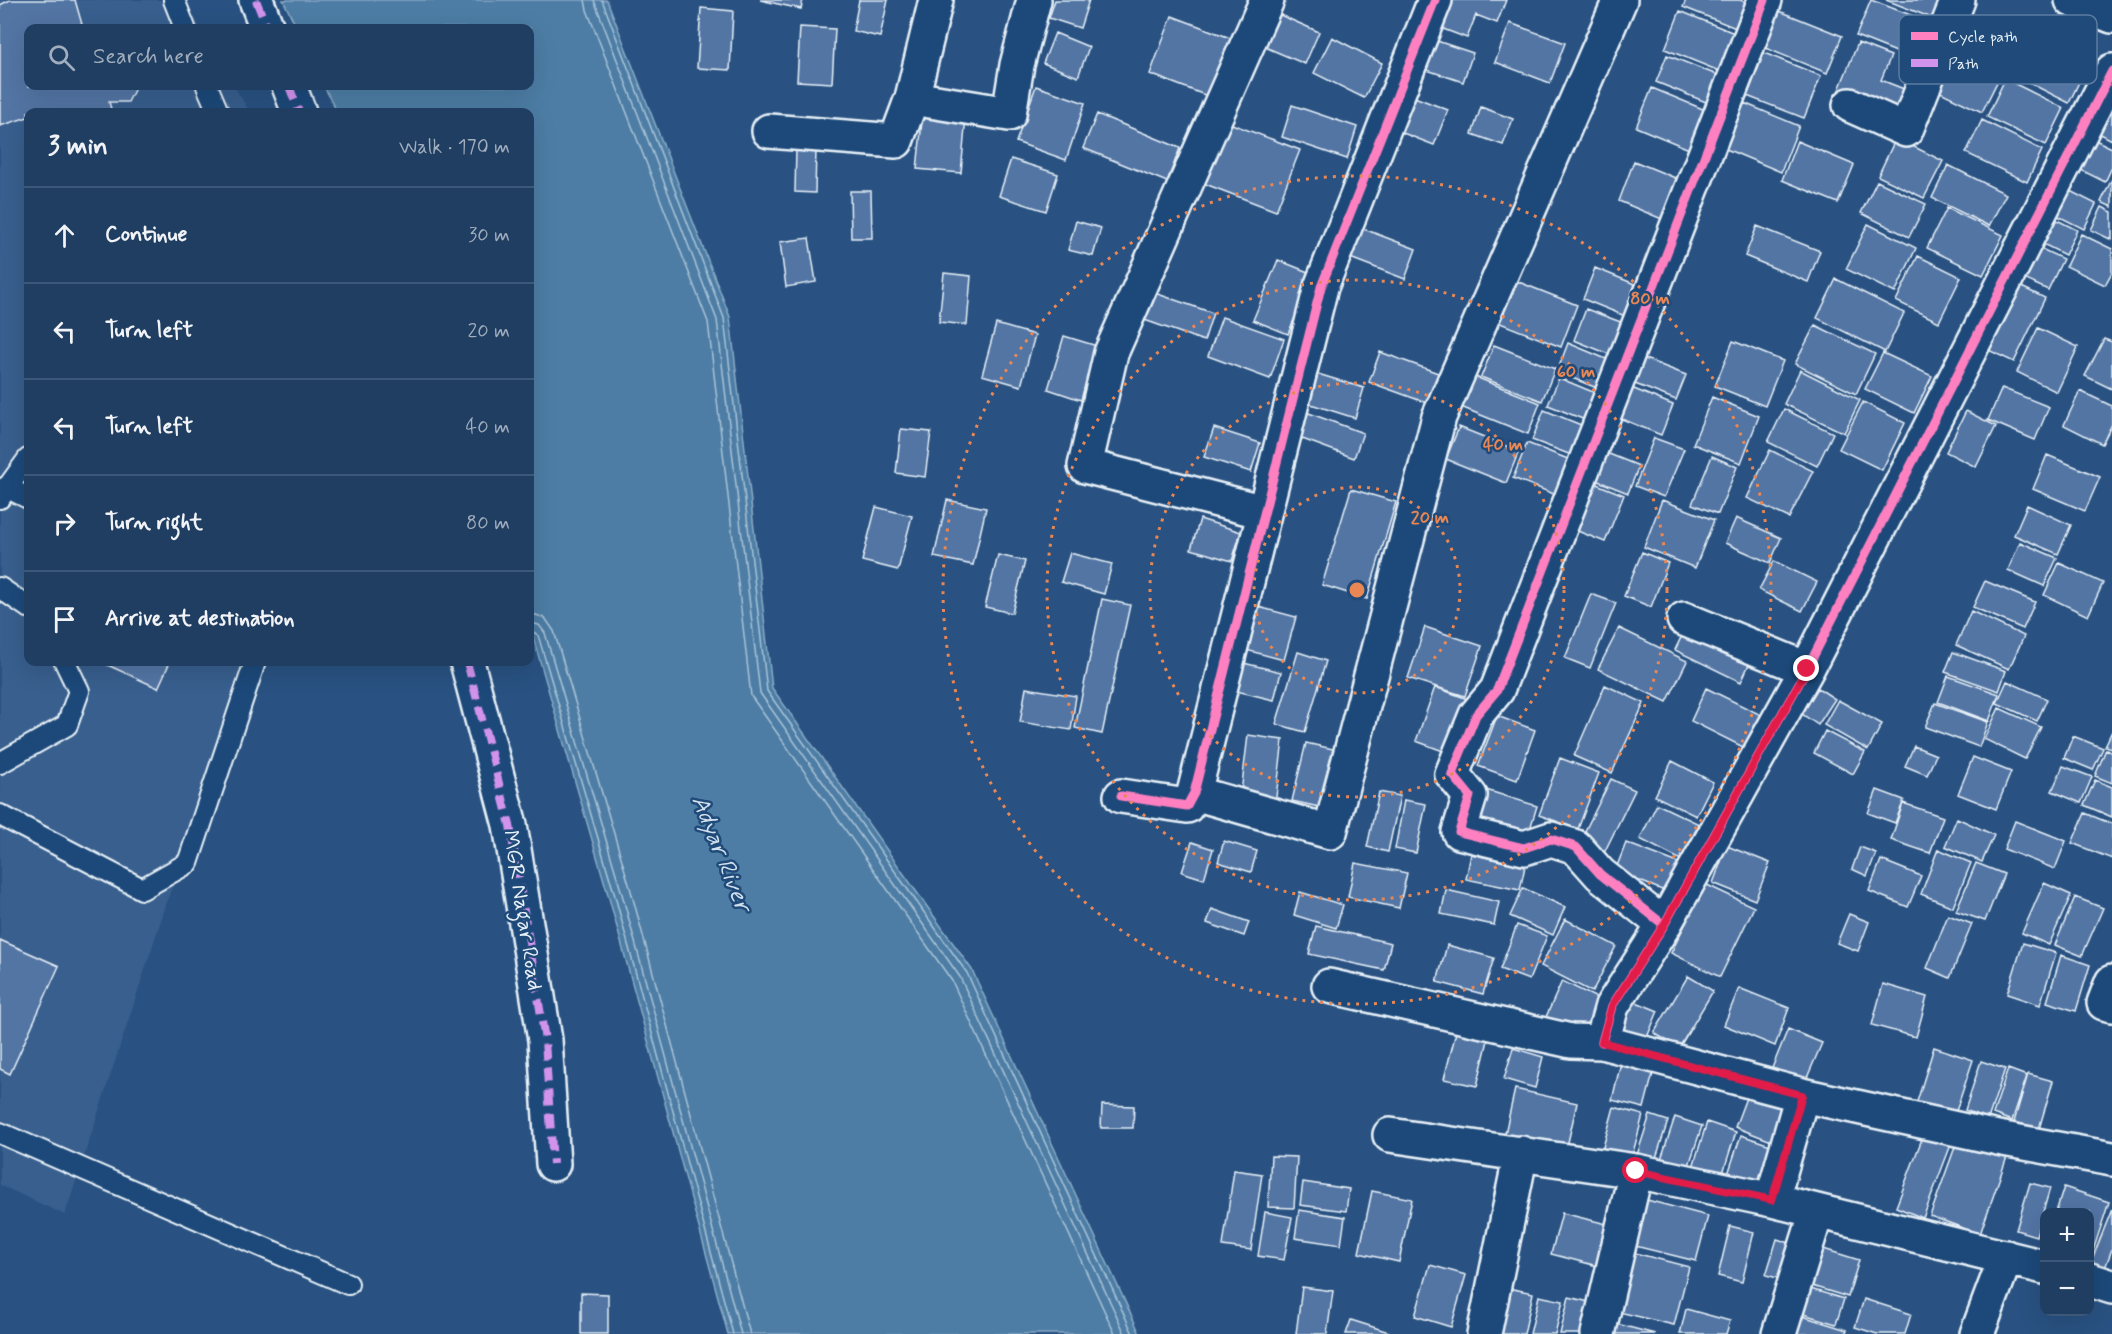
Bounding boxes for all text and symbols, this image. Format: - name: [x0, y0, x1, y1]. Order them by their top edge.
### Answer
- legend: [1899, 15, 2097, 84]
- search box: [24, 24, 534, 90]
- text: Cycle path: [1948, 27, 2018, 48]
- icon: search: [45, 41, 78, 74]
- text: Search here: [93, 43, 204, 71]
- text: Path: [1948, 54, 1979, 75]
- text: 3 min: [48, 130, 108, 164]
- text: Walk · 170 m: [399, 134, 510, 161]
- icon: ahead: [48, 219, 81, 252]
- text: Continue: [105, 221, 187, 249]
- text: 30 m: [468, 222, 510, 249]
- text: 80 m: [1630, 287, 1670, 311]
- icon: left: [48, 315, 81, 348]
- text: Turn left: [105, 317, 193, 345]
- text: 20 m: [467, 318, 510, 345]
- text: 60 m: [1557, 360, 1595, 384]
- icon: left: [48, 411, 81, 444]
- text: Turn left: [105, 413, 193, 441]
- text: 40 m: [466, 414, 510, 441]
- text: 40 m: [1483, 433, 1523, 457]
- text: 20 m: [1411, 506, 1449, 530]
- icon: right: [48, 507, 81, 540]
- text: Turn right: [105, 509, 203, 537]
- text: 80 m: [466, 510, 510, 537]
- centre of rings: [1347, 580, 1367, 600]
- icon: arrive: [48, 603, 81, 636]
- text: Arrive at destination: [105, 605, 295, 633]
- route end: [1793, 655, 1819, 681]
- water label: Adyar River: [683, 791, 759, 920]
- street label: MGR Nagar Road: [493, 828, 549, 993]
- route start: [1622, 1157, 1648, 1183]
- map controls: [2040, 1208, 2094, 1316]
- button: +: [2040, 1208, 2094, 1262]
- button: −: [2040, 1262, 2094, 1316]

